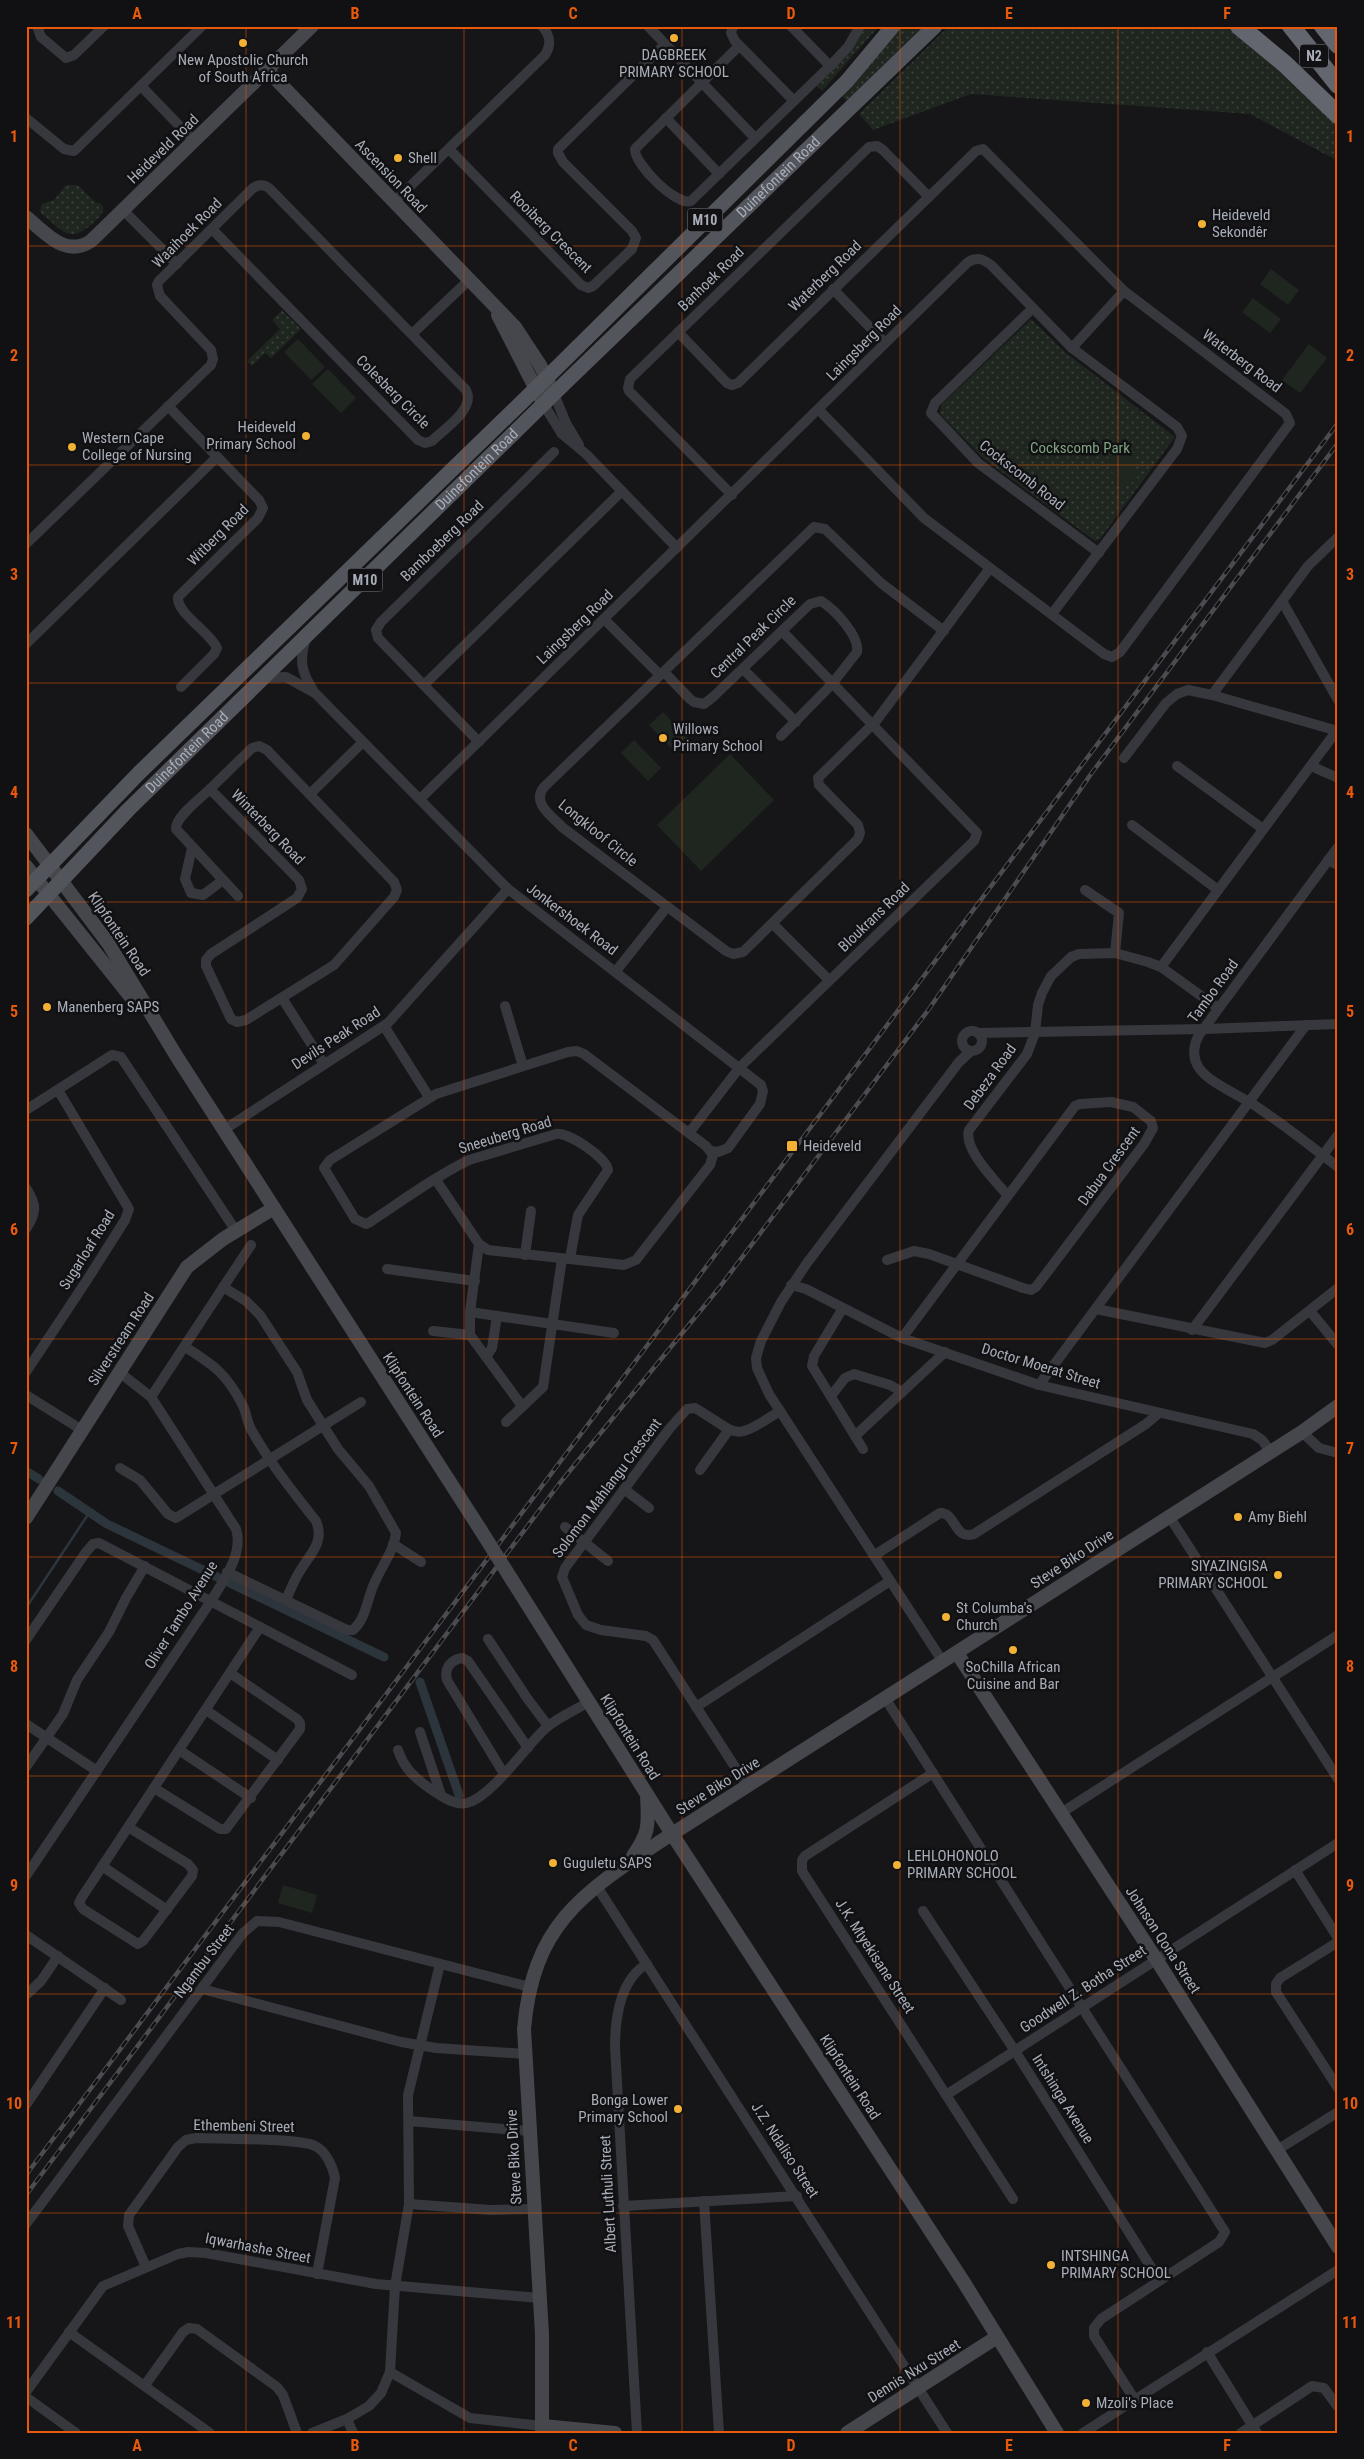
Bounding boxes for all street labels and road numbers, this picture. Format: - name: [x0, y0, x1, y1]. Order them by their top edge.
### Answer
- road number: N2: [1300, 44, 1328, 68]
- street label: Heideveld Road: [124, 111, 202, 187]
- street label: Duinefontein Road: [733, 133, 824, 221]
- street label: Ascension Road: [351, 135, 431, 217]
- street label: Rooiberg Crescent: [506, 187, 596, 277]
- street label: Waaihoek Road: [148, 194, 226, 272]
- road number: M10: [688, 208, 722, 232]
- street label: Waterberg Road: [785, 237, 865, 315]
- street label: Banhoek Road: [674, 243, 748, 315]
- street label: Laingsberg Road: [823, 302, 905, 384]
- street label: Waterberg Road: [1199, 325, 1285, 397]
- street label: Colesberg Circle: [352, 351, 434, 433]
- street label: Duinefontein Road: [431, 425, 522, 514]
- street label: Cockscomb Road: [976, 436, 1068, 514]
- street label: Bamboeberg Road: [397, 497, 487, 585]
- street label: Witberg Road: [184, 501, 252, 569]
- road number: M10: [348, 568, 382, 592]
- street label: Laingsberg Road: [533, 586, 617, 668]
- street label: Central Peak Circle: [706, 592, 800, 682]
- street label: Duinefontein Road: [142, 708, 232, 797]
- street label: Winterberg Road: [227, 786, 309, 868]
- street label: Longkloof Circle: [555, 796, 641, 870]
- street label: Bloukrans Road: [835, 878, 913, 956]
- street label: Jonkershoek Road: [523, 879, 621, 959]
- street label: Klipfontein Road: [84, 888, 154, 980]
- street label: Tambo Road: [1184, 956, 1242, 1026]
- street label: Devils Peak Road: [288, 1003, 384, 1073]
- street label: Debeza Road: [960, 1040, 1020, 1114]
- street label: Sneeuberg Road: [456, 1112, 554, 1158]
- street label: Dabua Crescent: [1074, 1123, 1144, 1209]
- street label: Sugarloaf Road: [55, 1207, 119, 1293]
- street label: Silverstream Road: [84, 1289, 158, 1389]
- street label: Doctor Moerat Street: [979, 1339, 1103, 1393]
- street label: Klipfontein Road: [379, 1349, 447, 1441]
- street label: Solomon Mahlangu Crescent: [549, 1415, 665, 1561]
- street label: Steve Biko Drive: [1027, 1526, 1117, 1592]
- street label: Oliver Tambo Avenue: [141, 1558, 221, 1672]
- street label: Klipfontein Road: [596, 1691, 664, 1783]
- street label: Steve Biko Drive: [673, 1753, 763, 1819]
- street label: Johnson Qona Street: [1122, 1883, 1204, 1997]
- street label: J.K. Mtyekisane Street: [831, 1895, 919, 2017]
- street label: Ngambu Street: [170, 1920, 238, 2002]
- street label: Goodwell Z. Botha Street: [1017, 1941, 1149, 2037]
- street label: Klipfontein Road: [816, 2031, 884, 2123]
- street label: Intshinga Avenue: [1028, 2051, 1098, 2147]
- street label: J.Z. Ndaliso Street: [747, 2099, 823, 2201]
- street label: Steve Biko Drive: [503, 2109, 525, 2205]
- street label: Ethembeni Street: [193, 2116, 295, 2136]
- street label: Albert Luthuli Street: [596, 2135, 620, 2253]
- street label: Iqwarhashe Street: [204, 2229, 312, 2267]
- street label: Dennis Nxu Street: [864, 2335, 964, 2407]

